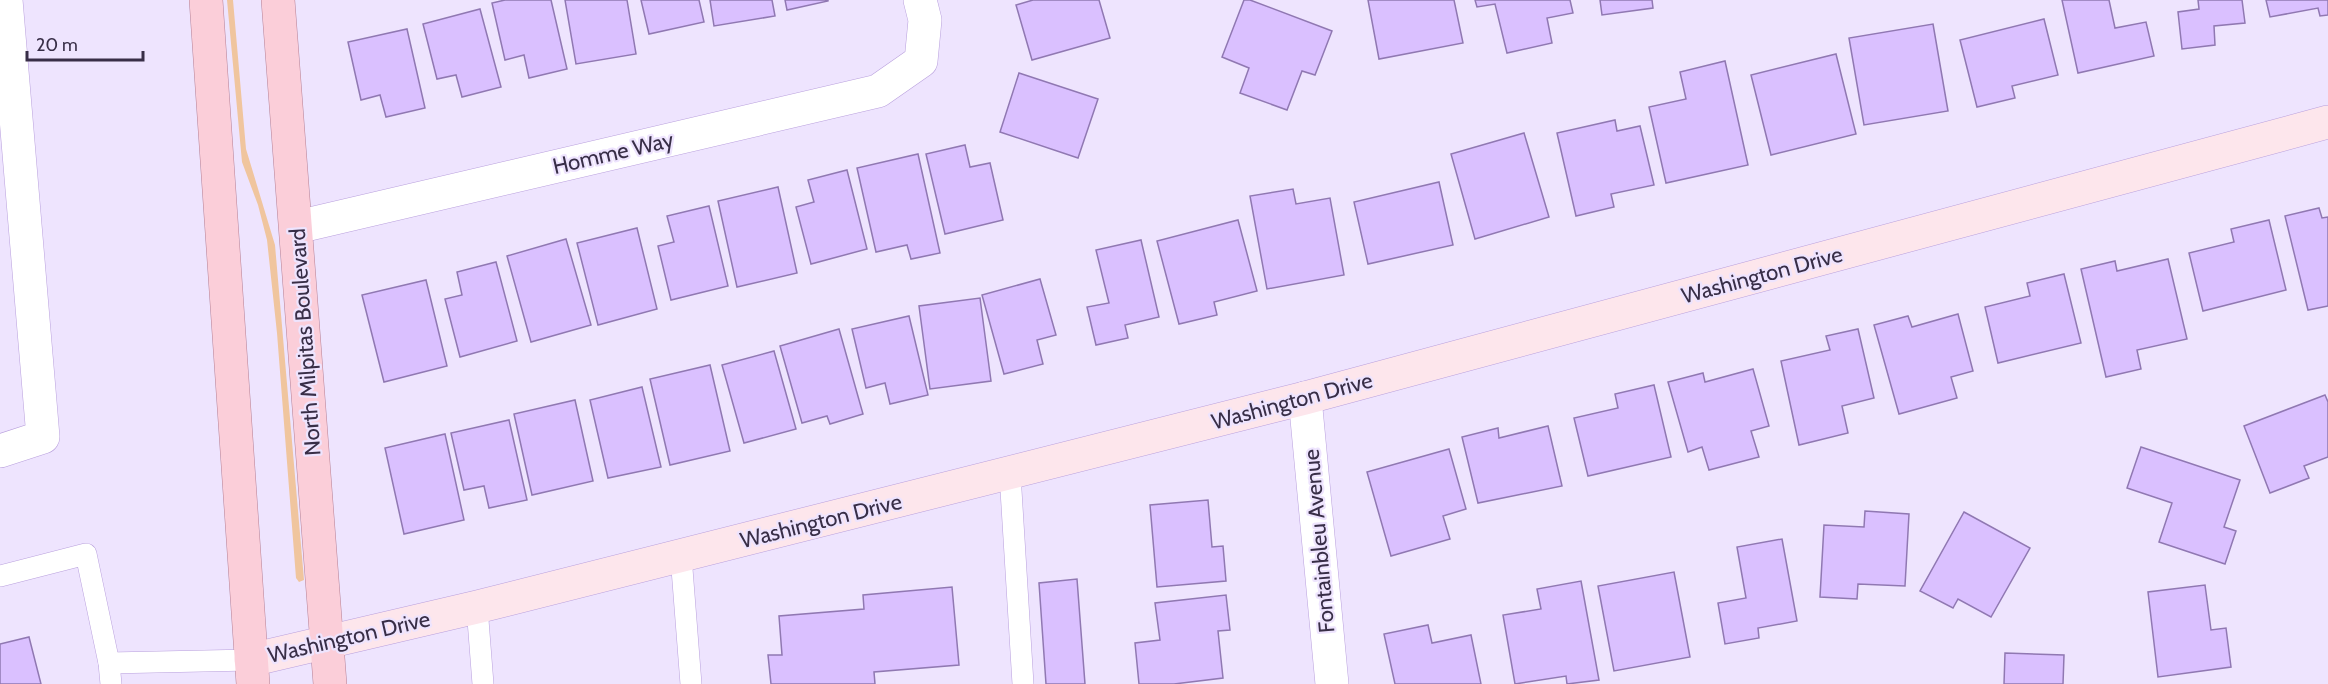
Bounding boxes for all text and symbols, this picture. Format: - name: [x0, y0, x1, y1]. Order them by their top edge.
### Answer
- scale bar: [27, 24, 142, 62]
- text: 20 m: [36, 34, 78, 56]
- street label: Homme Way: [550, 126, 676, 180]
- street label: North Milpitas Boulevard: [284, 227, 326, 457]
- street label: Washington Drive: [1679, 241, 1845, 309]
- street label: Washington Drive: [1209, 367, 1375, 435]
- street label: Fontainbleu Avenue: [1298, 448, 1340, 634]
- street label: Washington Drive: [737, 488, 905, 554]
- street label: Washington Drive: [265, 605, 433, 669]

